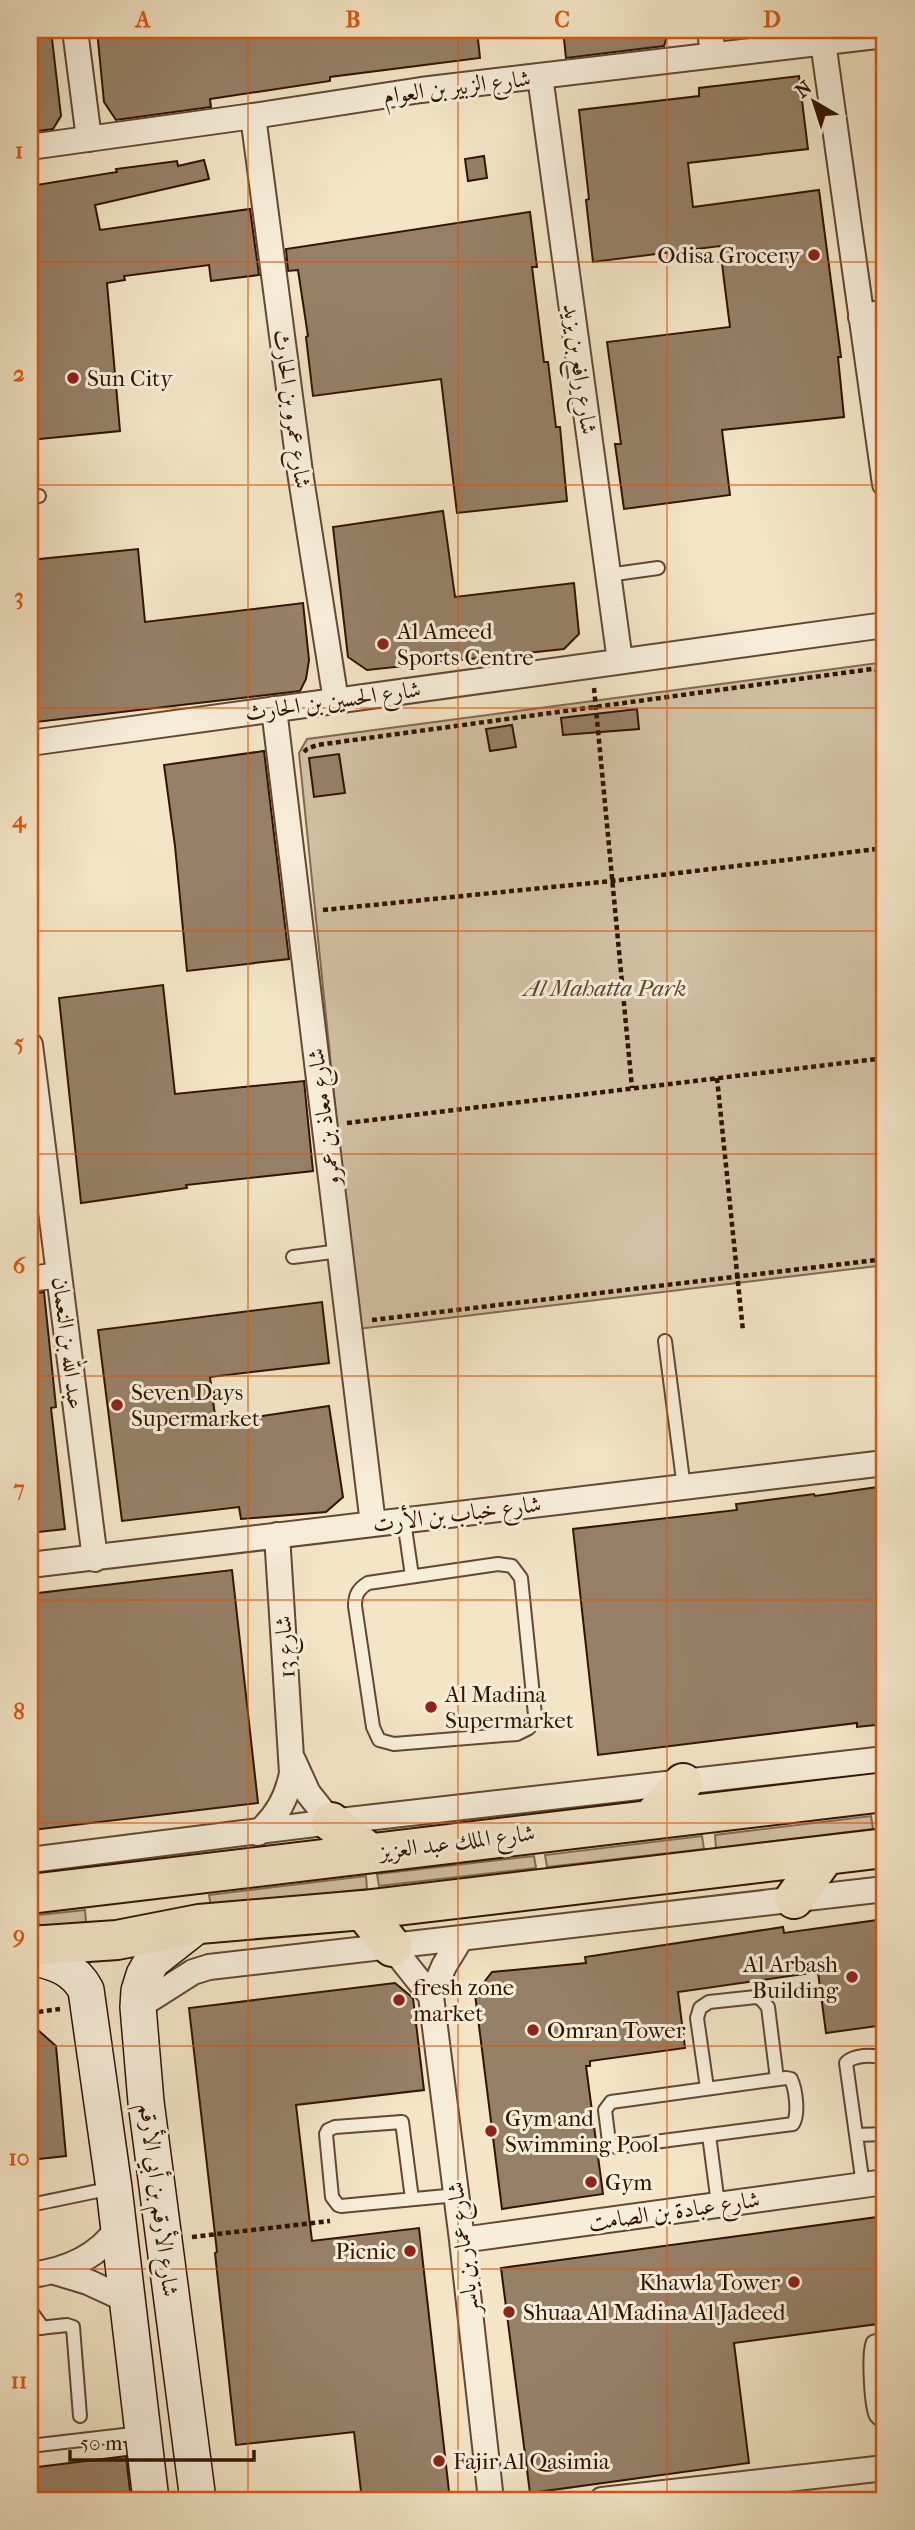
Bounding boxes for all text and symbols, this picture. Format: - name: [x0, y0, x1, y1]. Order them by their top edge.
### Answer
- text: A: [134, 6, 152, 33]
- text: B: [346, 6, 361, 33]
- text: C: [554, 6, 570, 33]
- text: D: [763, 6, 781, 33]
- street label: شارع الزبير بن العوام: [382, 65, 533, 115]
- north arrow: [778, 66, 848, 136]
- text: N: [791, 76, 817, 103]
- text: 1: [15, 137, 23, 164]
- place label: Odisa Grocery: [657, 242, 801, 269]
- marker: Odisa Grocery: [806, 247, 822, 263]
- street label: شارع رافع بن يزيد: [551, 302, 603, 437]
- street label: شارع عمرو بن الحارث: [262, 328, 317, 491]
- text: 2: [13, 360, 25, 387]
- place label: Sun City: [87, 365, 173, 392]
- marker: Sun City: [65, 370, 81, 386]
- text: 3: [14, 583, 24, 610]
- place label: Al Ameed Sports Centre: [396, 618, 534, 671]
- marker: Al Ameed Sports Centre: [375, 636, 391, 652]
- street label: شارع الحسين بن الحارث: [243, 675, 423, 733]
- text: 4: [11, 806, 27, 833]
- park label: Al Mahatta Park: [521, 975, 686, 1002]
- text: 5: [14, 1029, 24, 1056]
- street label: شارع معاذ بن عمرو: [302, 1046, 352, 1189]
- text: 6: [13, 1252, 26, 1279]
- street label: عبد الله بن النعمان: [46, 1275, 94, 1411]
- place label: Seven Days Supermarket: [131, 1379, 260, 1432]
- marker: Seven Days Supermarket: [109, 1397, 125, 1413]
- text: 7: [12, 1475, 25, 1502]
- street label: شارع خباب بن الأرت: [371, 1487, 543, 1544]
- street label: شارع 13: [269, 1614, 307, 1679]
- place label: Al Madina Supermarket: [444, 1681, 574, 1734]
- text: 8: [13, 1698, 25, 1725]
- marker: Al Madina Supermarket: [423, 1699, 439, 1715]
- street label: شارع الملك عبد العزيز: [376, 1819, 537, 1871]
- text: 9: [12, 1921, 25, 1948]
- place label: Al Arbash Building: [742, 1951, 839, 2004]
- marker: Al Arbash Building: [844, 1969, 860, 1985]
- place label: fresh zone market: [413, 1974, 514, 2027]
- marker: fresh zone market: [391, 1992, 407, 2008]
- place label: Omran Tower: [547, 2017, 686, 2044]
- marker: Omran Tower: [525, 2022, 541, 2038]
- street label: شارع الأرقم بن أبي الأرقم: [126, 2101, 187, 2299]
- place label: Gym and Swimming Pool: [505, 2105, 660, 2158]
- marker: Gym and Swimming Pool: [483, 2123, 499, 2139]
- text: 10: [9, 2144, 29, 2171]
- place label: Gym: [605, 2169, 652, 2196]
- marker: Gym: [583, 2174, 599, 2190]
- street label: شارع عمار بن ياسر: [442, 2180, 491, 2318]
- street label: شارع عبادة بن الصامت: [587, 2186, 762, 2242]
- place label: Picnic: [335, 2238, 396, 2265]
- marker: Picnic: [402, 2243, 418, 2259]
- place label: Khawla Tower: [639, 2269, 780, 2296]
- marker: Khawla Tower: [786, 2274, 802, 2290]
- place label: Shuaa Al Madina Al Jadeed: [523, 2299, 786, 2326]
- marker: Shuaa Al Madina Al Jadeed: [501, 2304, 517, 2320]
- text: 11: [11, 2367, 27, 2394]
- scale bar: [70, 2418, 254, 2462]
- text: 50 m: [80, 2431, 123, 2455]
- place label: Fajir Al Qasimia: [453, 2448, 610, 2475]
- marker: Fajir Al Qasimia: [431, 2453, 447, 2469]

